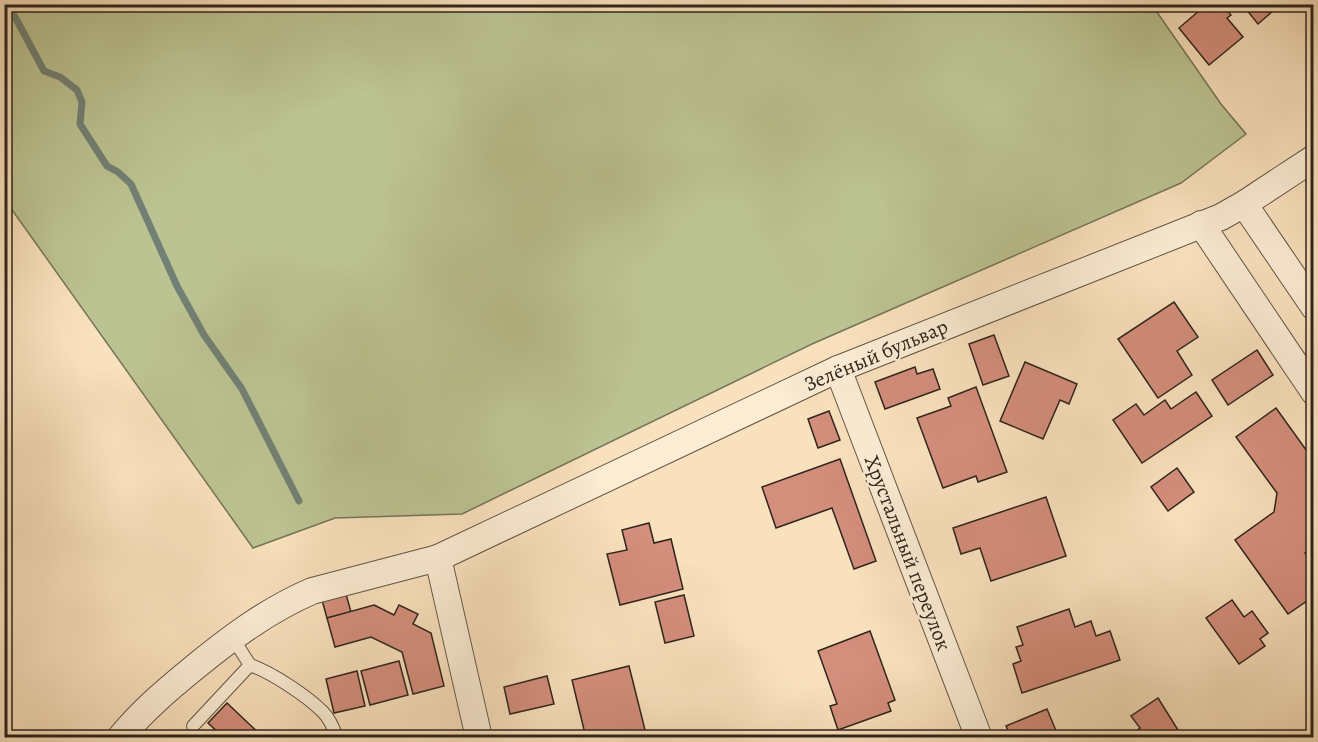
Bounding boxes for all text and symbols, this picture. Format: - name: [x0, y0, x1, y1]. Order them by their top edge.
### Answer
- street label: Зелёный бульвар: [800, 312, 952, 398]
- street label: Хрустальный переулок: [858, 451, 958, 655]

